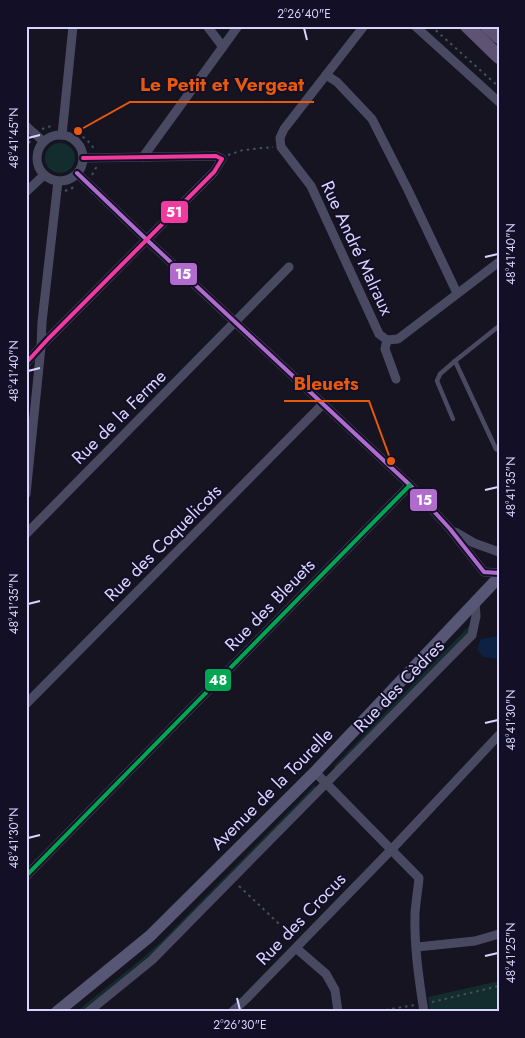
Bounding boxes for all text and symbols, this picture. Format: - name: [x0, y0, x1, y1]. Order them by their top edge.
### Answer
- text: 2°26'40"E: [277, 5, 331, 23]
- callout: Le Petit et Vergeat: [130, 68, 314, 102]
- text: Le Petit et Vergeat: [140, 71, 304, 98]
- text: 48°41'45"N: [5, 107, 23, 169]
- street label: Rue André Malraux: [314, 177, 400, 320]
- line badge: 51: [160, 200, 189, 224]
- text: 51: [166, 202, 182, 222]
- text: 48°41'40"N: [502, 223, 520, 285]
- line badge: 15: [169, 262, 198, 286]
- text: 15: [175, 264, 191, 284]
- text: 48°41'40"N: [5, 340, 23, 402]
- street label: Rue de la Ferme: [66, 364, 172, 470]
- callout: Bleuets: [284, 367, 369, 401]
- text: Bleuets: [293, 370, 359, 397]
- text: 48°41'35"N: [502, 457, 520, 517]
- street label: Rue des Coquelicots: [99, 479, 227, 607]
- line badge: 15: [409, 488, 438, 512]
- text: 15: [416, 490, 432, 510]
- street label: Rue des Bleuets: [219, 553, 321, 657]
- text: 48°41'35"N: [5, 574, 23, 634]
- street label: Rue des Cèdres: [348, 634, 450, 738]
- line badge: 48: [204, 668, 232, 692]
- text: 48: [209, 670, 227, 690]
- text: 48°41'30"N: [502, 689, 520, 751]
- street label: Avenue de la Tourelle: [205, 722, 339, 856]
- text: 48°41'30"N: [5, 807, 23, 869]
- street label: Rue des Crocus: [250, 867, 352, 971]
- text: 48°41'25"N: [502, 922, 520, 984]
- text: 2°26'30"E: [213, 1016, 267, 1034]

